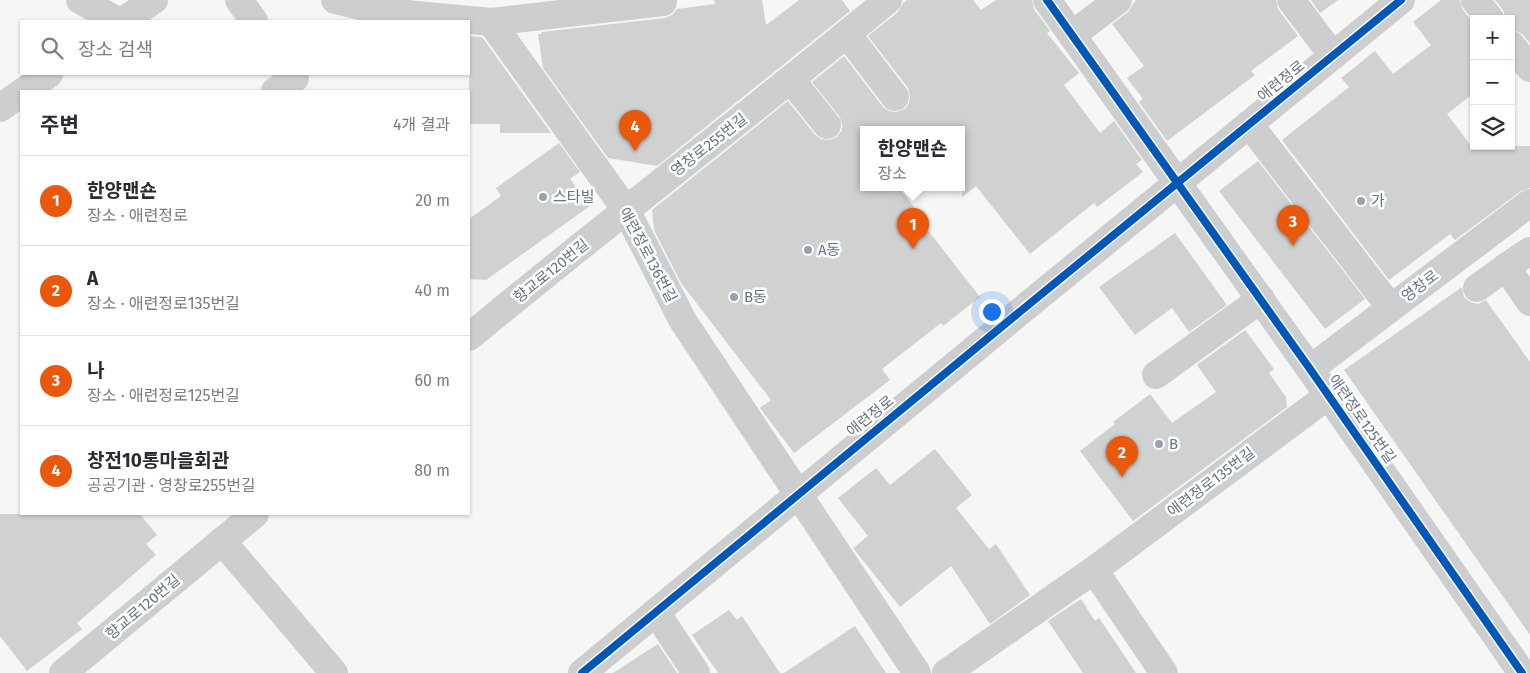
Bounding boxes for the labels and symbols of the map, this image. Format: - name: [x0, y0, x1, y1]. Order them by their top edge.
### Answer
- street label: 애련정로: [1254, 57, 1308, 105]
- pin: 4: [619, 110, 651, 151]
- street label: 영창로255번길: [667, 110, 751, 180]
- place label: 스타빌: [553, 188, 594, 206]
- marker: 스타빌: [537, 191, 549, 203]
- place label: 가: [1371, 192, 1385, 210]
- marker: 가: [1355, 195, 1367, 207]
- street label: 애련정로136번길: [615, 205, 681, 305]
- pin: 3: [1277, 205, 1309, 246]
- pin: 1: [897, 208, 929, 249]
- street label: 향교로120번길: [510, 235, 592, 307]
- place label: A동: [818, 241, 840, 259]
- marker: A동: [802, 244, 814, 256]
- street label: 영창로: [1398, 266, 1442, 306]
- place label: B동: [744, 288, 767, 306]
- marker: B동: [728, 291, 740, 303]
- your location: [979, 299, 1005, 325]
- street label: 애련정로125번길: [1325, 371, 1399, 467]
- street label: 애련정로: [843, 392, 897, 440]
- place label: B: [1169, 435, 1178, 453]
- pin: 2: [1106, 436, 1138, 477]
- marker: B: [1153, 438, 1165, 450]
- street label: 애련정로135번길: [1164, 443, 1258, 521]
- street label: 향교로120번길: [102, 571, 184, 643]

